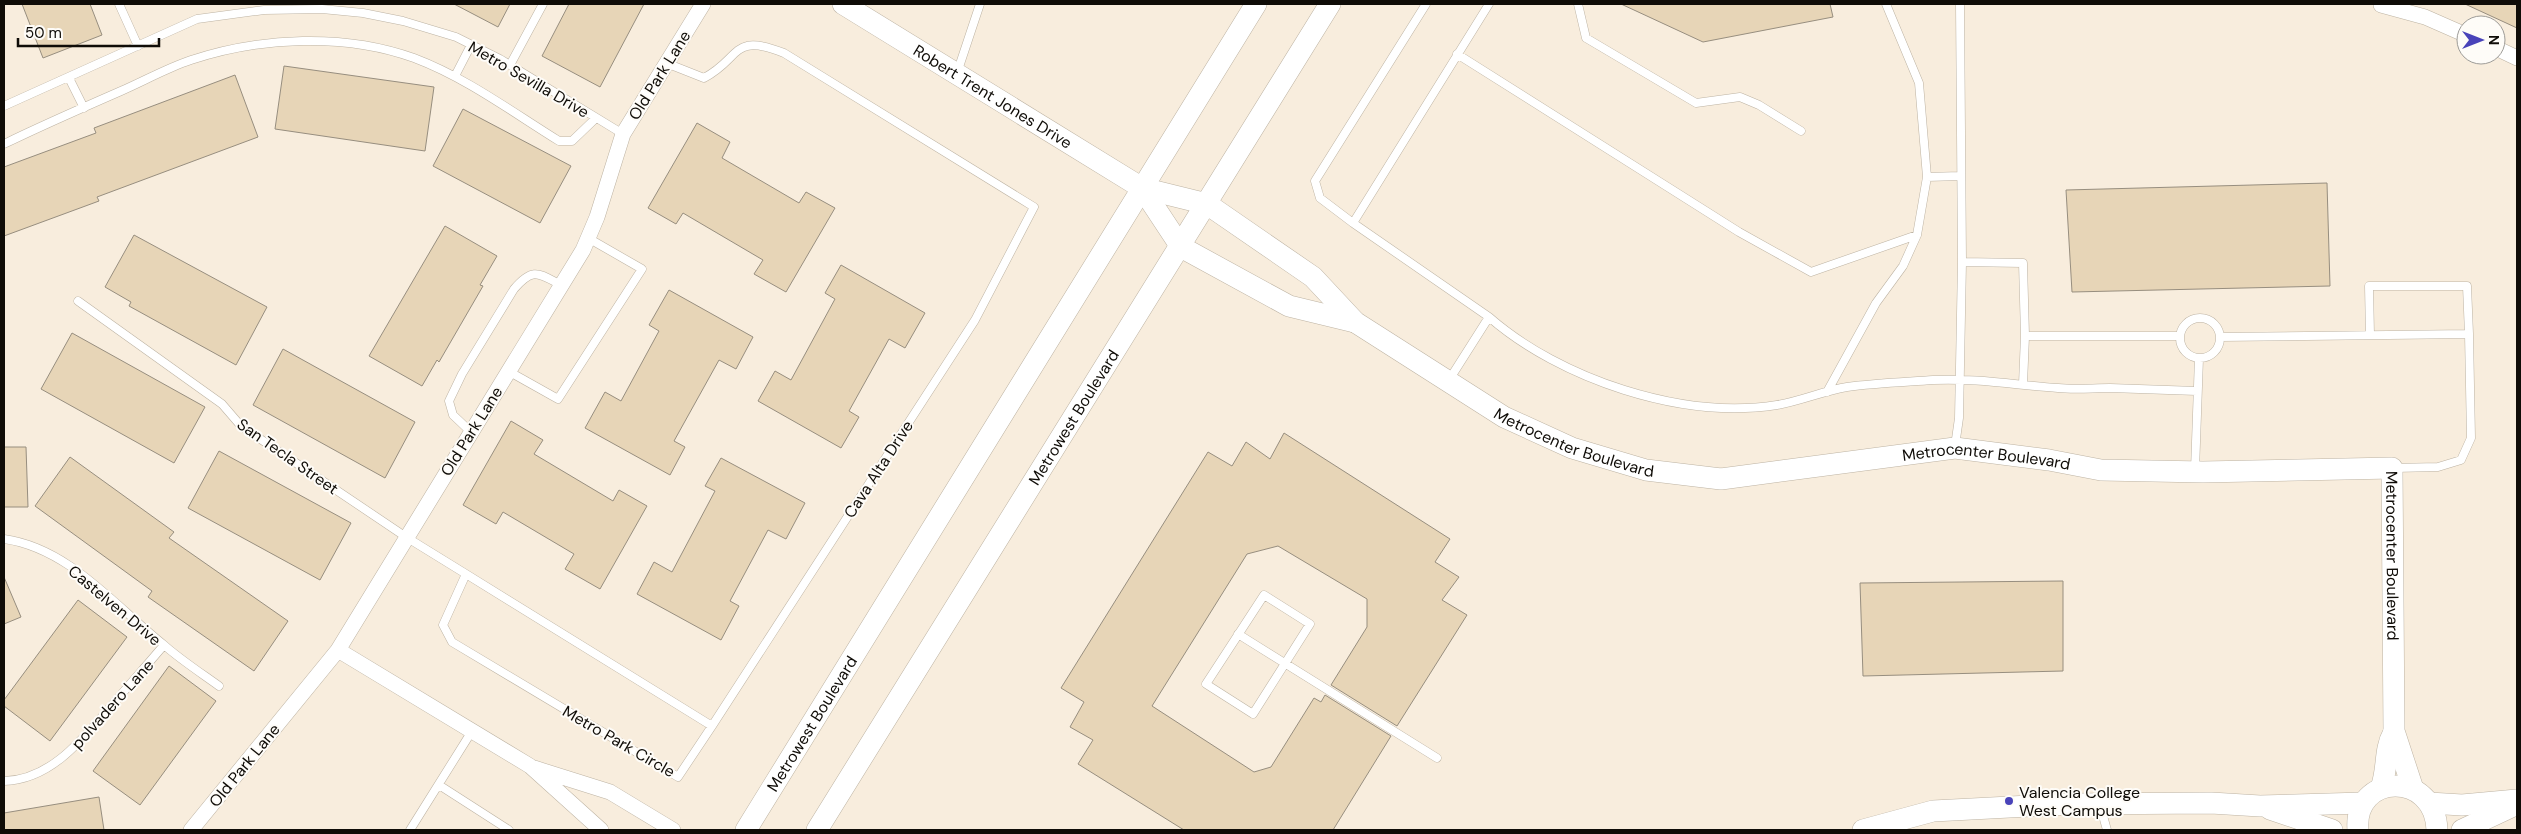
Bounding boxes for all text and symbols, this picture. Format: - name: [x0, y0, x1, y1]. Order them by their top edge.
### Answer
- scale bar: [18, 15, 159, 47]
- north arrow: [2456, 15, 2506, 65]
- text: 50 m: [25, 23, 62, 43]
- street label: Old Park Lane: [624, 27, 695, 124]
- text: N: [2485, 35, 2503, 45]
- street label: Metro Sevilla Drive: [465, 36, 593, 123]
- street label: Robert Trent Jones Drive: [909, 40, 1076, 153]
- street label: Metrowest Boulevard: [1024, 346, 1124, 489]
- street label: Old Park Lane: [436, 383, 507, 480]
- street label: Metrocenter Boulevard: [1490, 403, 1655, 482]
- street label: San Tecla Street: [233, 414, 343, 499]
- street label: Cava Alta Drive: [839, 417, 918, 522]
- street label: Metrocenter Boulevard: [1901, 438, 2072, 475]
- street label: Metrocenter Boulevard: [2381, 471, 2403, 641]
- street label: Castelven Drive: [64, 560, 165, 650]
- street label: Metrowest Boulevard: [762, 652, 862, 796]
- street label: polvadero Lane: [67, 655, 158, 754]
- street label: Metro Park Circle: [559, 701, 679, 782]
- street label: Old Park Lane: [204, 719, 284, 811]
- place label: Valencia College West Campus: [2019, 782, 2140, 821]
- marker: Valencia College West Campus: [2003, 795, 2015, 807]

